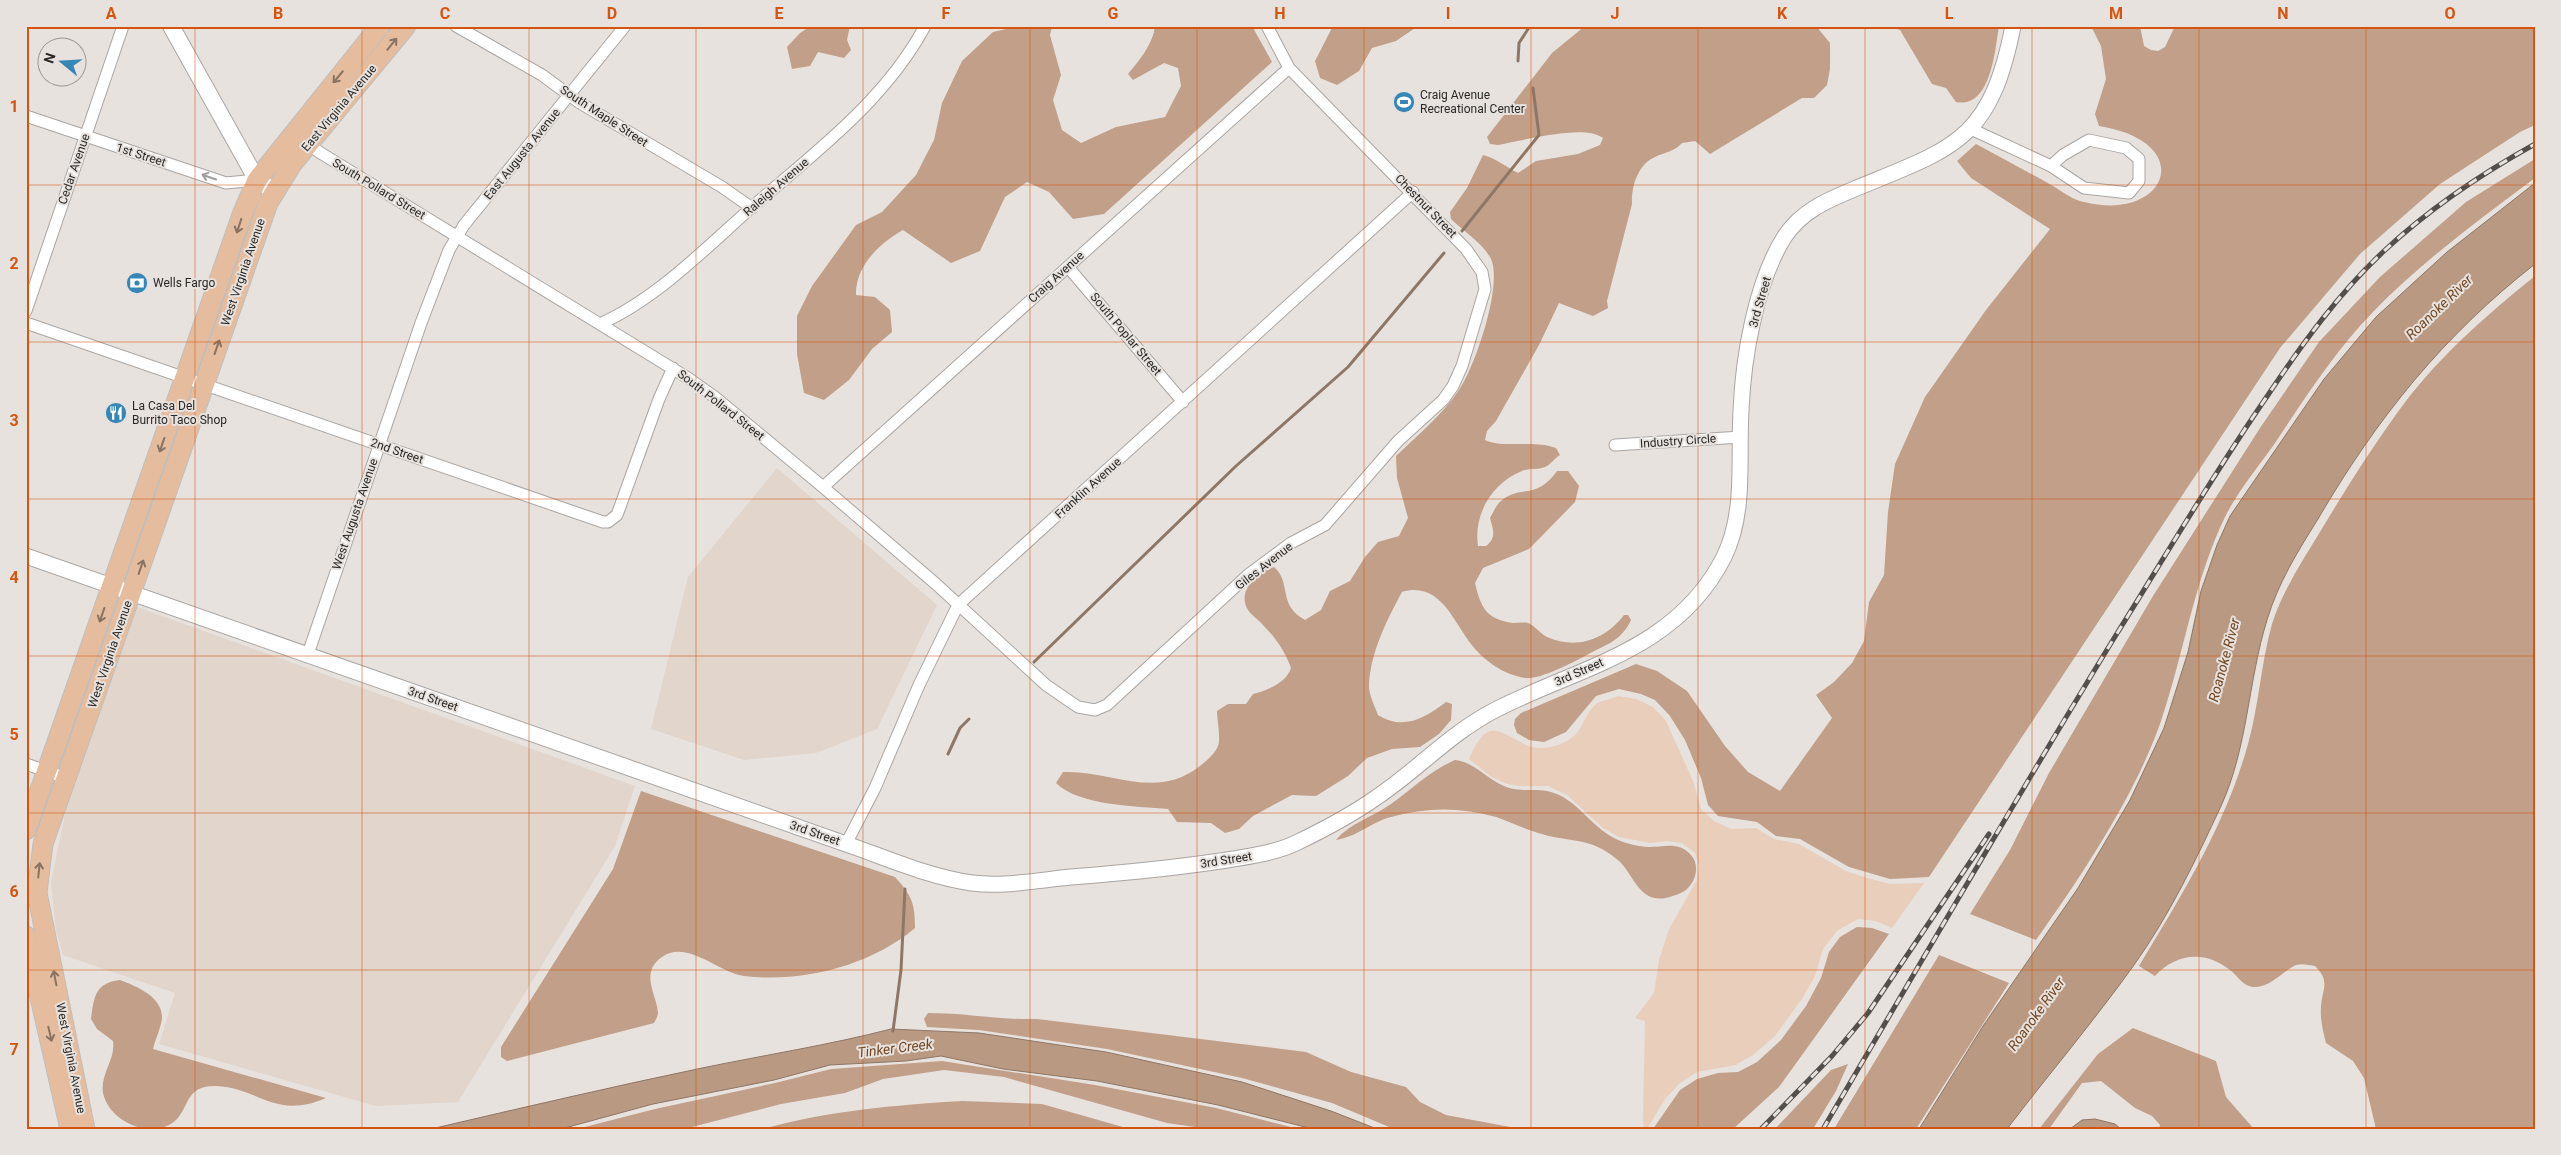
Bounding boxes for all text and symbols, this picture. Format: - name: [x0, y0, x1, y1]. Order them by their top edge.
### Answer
- text: A: [106, 4, 117, 23]
- text: B: [273, 4, 283, 23]
- text: C: [440, 4, 450, 23]
- text: D: [607, 4, 617, 23]
- text: E: [775, 4, 784, 23]
- text: F: [942, 4, 951, 23]
- text: G: [1108, 4, 1119, 23]
- text: H: [1274, 4, 1286, 23]
- text: I: [1446, 4, 1450, 23]
- text: J: [1611, 4, 1619, 23]
- text: K: [1777, 4, 1788, 23]
- text: L: [1945, 4, 1954, 23]
- text: M: [2109, 4, 2123, 23]
- text: N: [2277, 4, 2289, 23]
- text: O: [2444, 4, 2456, 23]
- one-way arrow: [387, 37, 398, 50]
- north arrow: [38, 38, 88, 88]
- text: N: [40, 51, 59, 65]
- street label: East Virginia Avenue: [299, 62, 379, 154]
- one-way arrow: [333, 70, 344, 83]
- street label: South Maple Street: [558, 82, 651, 150]
- place label: Craig Avenue Recreational Center: [1420, 88, 1525, 116]
- sports icon: Craig Avenue Recreational Center: [1392, 90, 1416, 114]
- text: 1: [9, 97, 19, 116]
- street label: East Augusta Avenue: [481, 106, 563, 202]
- street label: Cedar Avenue: [55, 132, 93, 206]
- street label: 1st Street: [114, 140, 168, 170]
- street label: Raleigh Avenue: [741, 155, 811, 219]
- street label: South Pollard Street: [330, 156, 428, 222]
- street label: Chestnut Street: [1392, 171, 1460, 241]
- one-way arrow: [202, 172, 217, 181]
- street label: West Virginia Avenue: [218, 217, 268, 327]
- one-way arrow: [234, 217, 243, 233]
- street label: Craig Avenue: [1025, 248, 1087, 306]
- text: 2: [9, 254, 19, 273]
- bank icon: Wells Fargo: [125, 271, 149, 295]
- water label: Roanoke River: [2402, 271, 2476, 343]
- street label: 3rd Street: [1746, 275, 1774, 329]
- place label: Wells Fargo: [153, 276, 215, 290]
- street label: South Poplar Street: [1087, 290, 1165, 378]
- one-way arrow: [213, 340, 222, 355]
- street label: South Pollard Street: [675, 367, 767, 443]
- place label: La Casa Del Burrito Taco Shop: [132, 399, 227, 427]
- restaurant icon: La Casa Del Burrito Taco Shop: [104, 401, 128, 425]
- text: 3: [9, 411, 19, 430]
- street label: Industry Circle: [1639, 431, 1717, 451]
- street label: 2nd Street: [369, 435, 425, 467]
- one-way arrow: [157, 437, 166, 452]
- street label: Franklin Avenue: [1052, 455, 1124, 521]
- street label: West Augusta Avenue: [329, 457, 381, 571]
- street label: Giles Avenue: [1233, 539, 1295, 593]
- one-way arrow: [136, 559, 146, 575]
- text: 4: [9, 568, 19, 587]
- street label: West Virginia Avenue: [85, 599, 135, 709]
- one-way arrow: [97, 607, 106, 622]
- water label: Roanoke River: [2205, 616, 2243, 704]
- street label: 3rd Street: [1552, 655, 1606, 689]
- street label: 3rd Street: [406, 684, 460, 714]
- text: 5: [9, 725, 19, 744]
- street label: 3rd Street: [788, 818, 842, 848]
- street label: 3rd Street: [1199, 849, 1253, 871]
- one-way arrow: [34, 862, 44, 878]
- text: 6: [9, 882, 19, 901]
- one-way arrow: [50, 970, 59, 986]
- water label: Roanoke River: [2004, 974, 2068, 1054]
- street label: West Virginia Avenue: [53, 1002, 89, 1114]
- one-way arrow: [46, 1026, 55, 1042]
- water label: Tinker Creek: [857, 1035, 935, 1061]
- text: 7: [9, 1040, 19, 1059]

